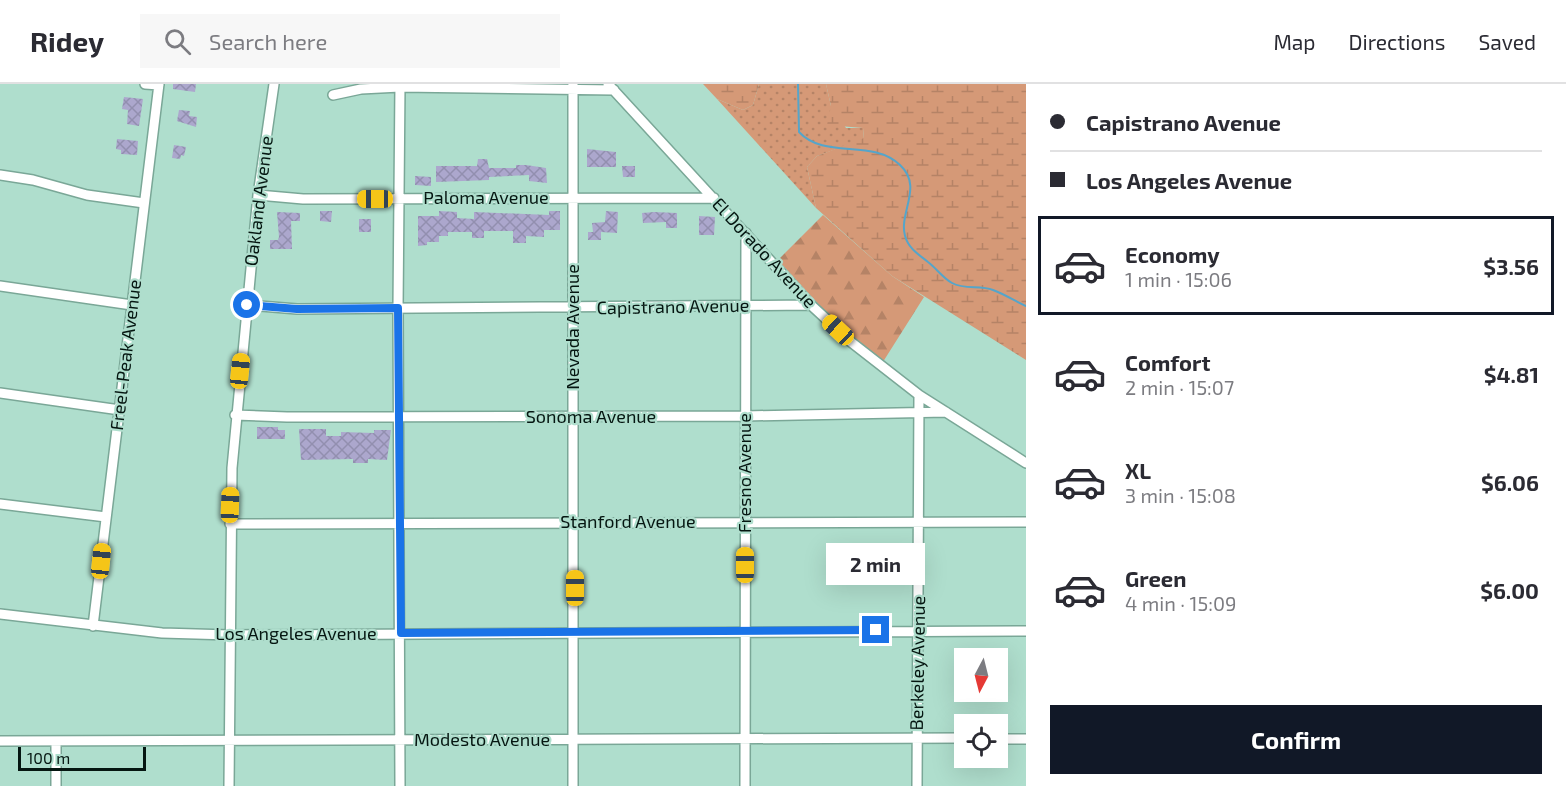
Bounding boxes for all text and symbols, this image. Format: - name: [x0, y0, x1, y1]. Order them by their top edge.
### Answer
- search box: [140, 14, 560, 68]
- text: Ridey: [30, 24, 104, 58]
- icon: search: [161, 25, 194, 58]
- text: Search here: [209, 28, 327, 54]
- text: Map: [1273, 29, 1316, 54]
- text: Directions: [1349, 29, 1445, 54]
- text: Saved: [1478, 29, 1536, 54]
- text: Capistrano Avenue: [1086, 109, 1281, 135]
- street label: Oakland Avenue: [239, 135, 277, 267]
- text: Los Angeles Avenue: [1086, 167, 1292, 193]
- street label: Paloma Avenue: [423, 186, 549, 208]
- car: [357, 190, 393, 208]
- street label: El Dorado Avenue: [708, 193, 821, 312]
- icon: car: [1053, 239, 1107, 293]
- text: Economy: [1125, 241, 1220, 267]
- text: $3.56: [1483, 253, 1539, 279]
- street label: Nevada Avenue: [561, 264, 583, 390]
- text: 1 min · 15:06: [1125, 267, 1232, 291]
- street label: Freel-Peak Avenue: [105, 278, 145, 432]
- route start: [233, 291, 260, 318]
- street label: Capistrano Avenue: [596, 294, 750, 318]
- car: [819, 311, 857, 349]
- icon: car: [1053, 347, 1107, 401]
- text: Comfort: [1125, 349, 1210, 375]
- car: [229, 352, 251, 390]
- text: $4.81: [1484, 361, 1539, 387]
- text: 2 min · 15:07: [1125, 375, 1234, 399]
- street label: Sonoma Avenue: [526, 405, 656, 427]
- street label: Fresno Avenue: [733, 413, 755, 533]
- icon: car: [1053, 455, 1107, 509]
- text: XL: [1125, 457, 1151, 483]
- text: $6.06: [1481, 469, 1539, 495]
- text: 3 min · 15:08: [1125, 483, 1236, 507]
- car: [220, 487, 240, 523]
- street label: Stanford Avenue: [560, 510, 696, 532]
- car: [90, 542, 112, 580]
- callout: 2 min: [826, 543, 926, 585]
- car: [736, 547, 754, 583]
- text: 2 min: [850, 552, 901, 576]
- icon: car: [1053, 563, 1107, 617]
- text: Green: [1125, 565, 1187, 591]
- car: [566, 570, 584, 606]
- text: $6.00: [1480, 577, 1539, 603]
- text: 4 min · 15:09: [1125, 591, 1236, 615]
- street label: Berkeley Avenue: [905, 596, 929, 730]
- route end: [862, 616, 889, 643]
- street label: Los Angeles Avenue: [215, 622, 377, 644]
- north arrow: [954, 648, 1008, 702]
- map controls: [954, 648, 1008, 768]
- button: Confirm: [1050, 705, 1542, 774]
- button: locate: [954, 714, 1008, 768]
- street label: Modesto Avenue: [414, 728, 550, 750]
- scale bar: [18, 744, 146, 772]
- text: 100 m: [27, 748, 70, 767]

